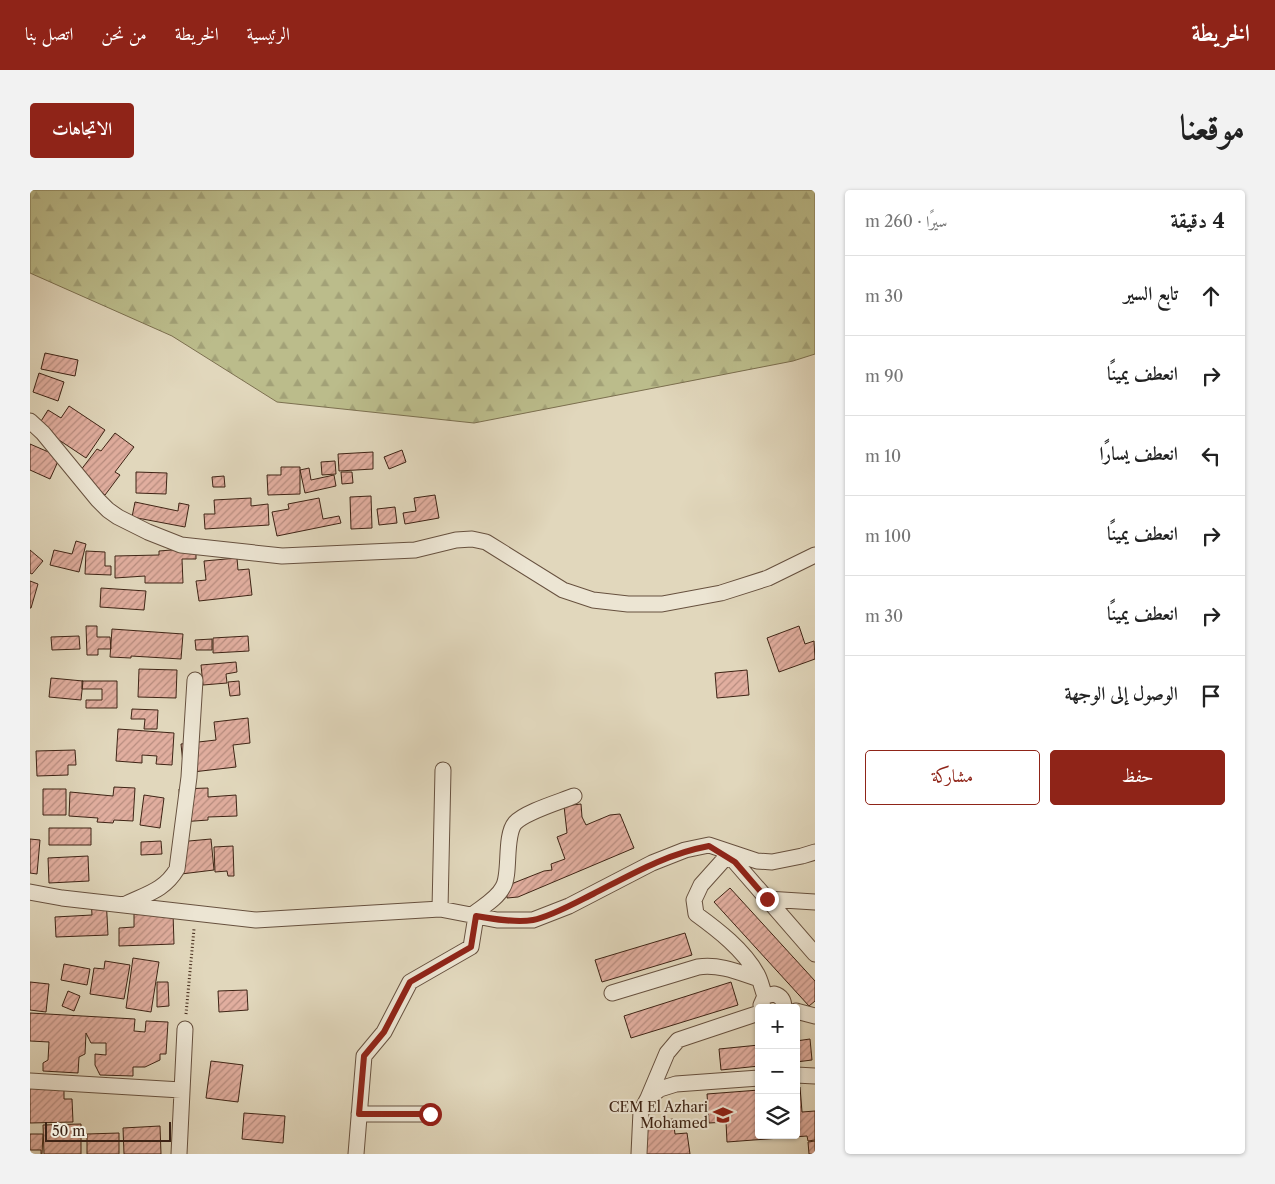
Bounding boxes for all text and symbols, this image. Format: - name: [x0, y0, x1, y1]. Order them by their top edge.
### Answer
- text: الخريطة: [1192, 18, 1250, 47]
- text: اتصل بنا: [25, 23, 73, 45]
- text: من نحن: [101, 23, 147, 45]
- text: الخريطة: [175, 23, 219, 45]
- text: الرئيسية: [247, 23, 290, 45]
- button: الاتجاهات: [30, 103, 134, 158]
- text: موقعنا: [1180, 105, 1245, 148]
- text: 4 دقيقة: [1171, 208, 1225, 233]
- text: سيرًا · 260 m: [865, 211, 947, 231]
- text: تابع السير: [1124, 282, 1178, 305]
- icon: ahead: [1197, 282, 1225, 310]
- text: 30 m: [865, 286, 903, 306]
- text: انعطف يمينًا: [1107, 362, 1178, 385]
- icon: right: [1197, 362, 1225, 390]
- text: 90 m: [865, 366, 904, 386]
- text: انعطف يسارًا: [1099, 442, 1178, 465]
- icon: left: [1197, 442, 1225, 470]
- text: 10 m: [865, 446, 901, 466]
- text: انعطف يمينًا: [1107, 522, 1178, 545]
- icon: right: [1197, 522, 1225, 550]
- text: 100 m: [865, 526, 911, 546]
- text: انعطف يمينًا: [1107, 602, 1178, 625]
- icon: right: [1197, 602, 1225, 630]
- text: 30 m: [865, 606, 903, 626]
- text: الوصول إلى الوجهة: [1064, 682, 1178, 705]
- icon: arrive: [1197, 682, 1225, 710]
- button: مشاركة: [865, 750, 1040, 805]
- button: حفظ: [1050, 750, 1225, 805]
- route end: [756, 888, 779, 911]
- map controls: [755, 1004, 800, 1139]
- button: +: [755, 1004, 800, 1049]
- button: −: [755, 1049, 800, 1094]
- button: layers: [755, 1094, 800, 1139]
- place label: CEM El Azhari Mohamed: [609, 1098, 708, 1132]
- route start: [419, 1103, 442, 1126]
- school or university icon: CEM El Azhari Mohamed: [712, 1104, 734, 1126]
- scale bar: [45, 1119, 171, 1142]
- text: 50 m: [52, 1122, 85, 1140]

